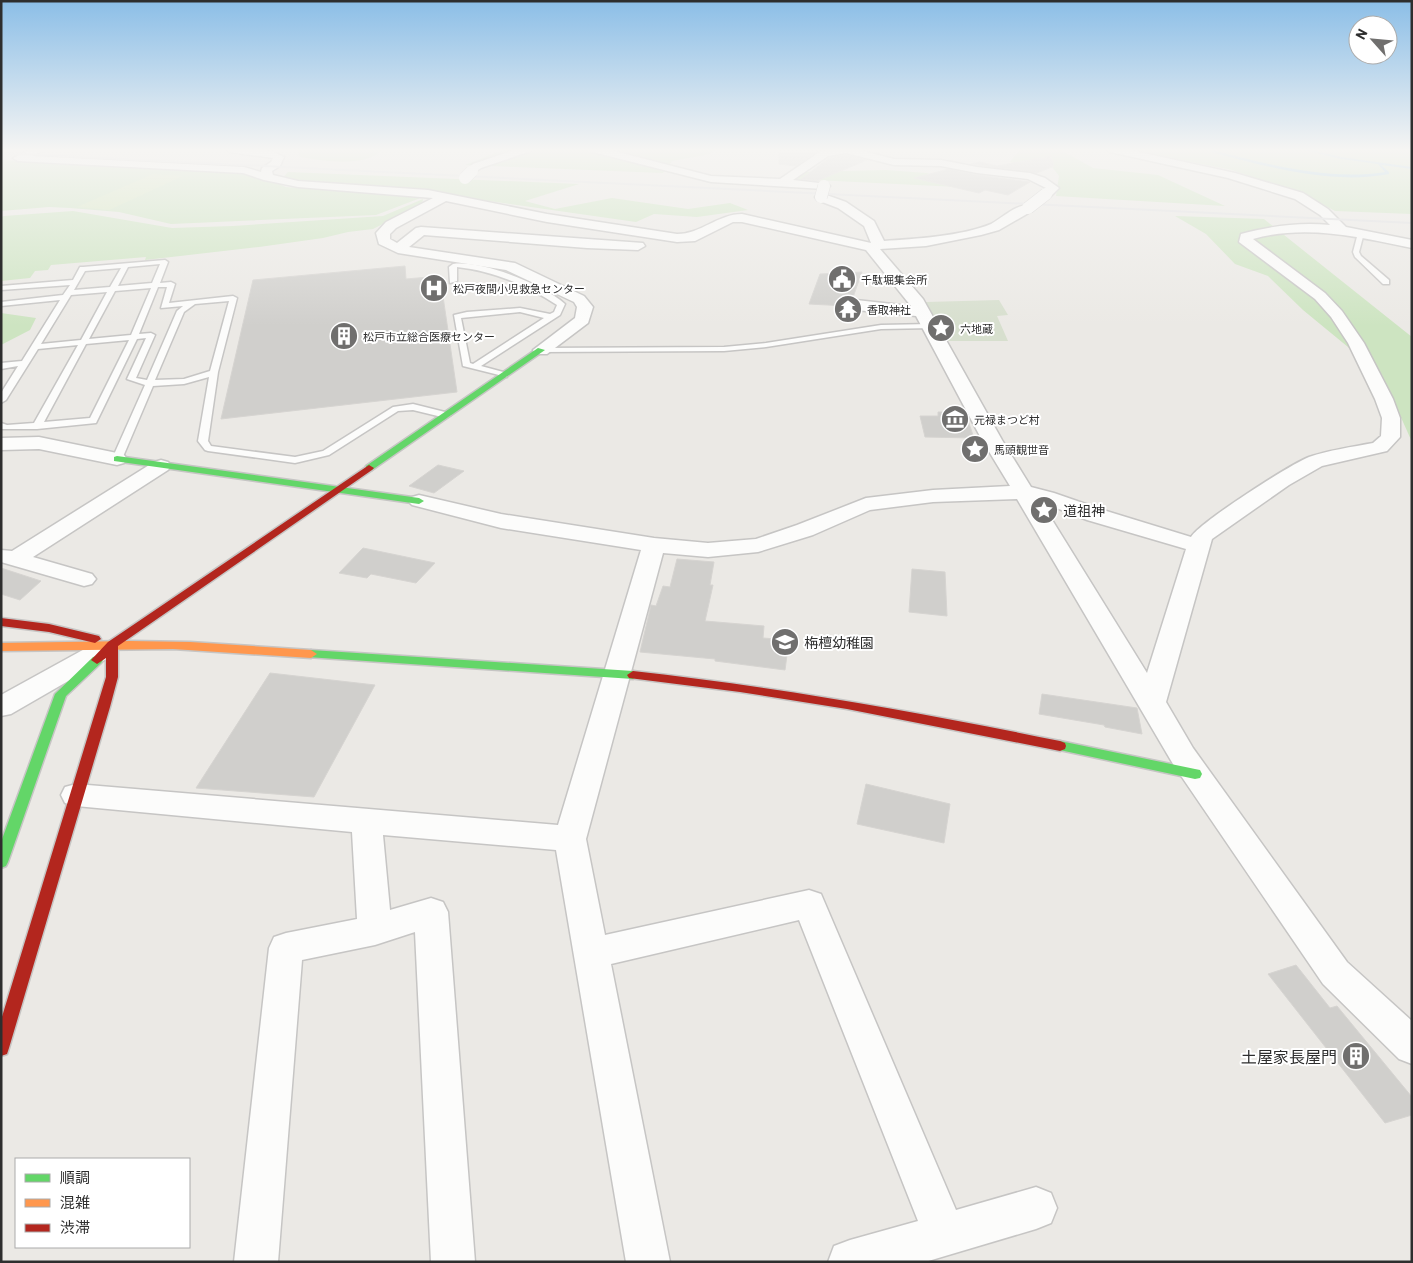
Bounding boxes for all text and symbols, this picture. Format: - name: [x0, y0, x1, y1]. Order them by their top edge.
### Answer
- north arrow: [1348, 15, 1398, 65]
- text: N: [1351, 26, 1371, 42]
- public building icon: 千駄堀集会所: [827, 264, 857, 294]
- hospital icon: 松戸夜間小児救急センター: [419, 273, 449, 303]
- place label: 千駄堀集会所: [861, 273, 928, 286]
- place label: 松戸夜間小児救急センター: [453, 282, 585, 295]
- temple icon: 香取神社: [833, 294, 863, 324]
- place label: 香取神社: [867, 303, 911, 316]
- place icon: 六地蔵: [926, 313, 956, 343]
- building icon: 松戸市立総合医療センター: [329, 321, 359, 351]
- place label: 六地蔵: [960, 322, 993, 335]
- place label: 松戸市立総合医療センター: [363, 330, 495, 343]
- museum icon: 元禄まつど村: [940, 404, 970, 434]
- place label: 元禄まつど村: [974, 413, 1040, 426]
- place icon: 馬頭観世音: [960, 434, 990, 464]
- place label: 馬頭観世音: [994, 443, 1049, 456]
- place icon: 道祖神: [1029, 495, 1059, 525]
- place label: 道祖神: [1063, 502, 1105, 519]
- school or university icon: 栴檀幼稚園: [770, 627, 800, 657]
- place label: 栴檀幼稚園: [804, 634, 874, 651]
- building icon: 土屋家長屋門: [1341, 1041, 1371, 1071]
- place label: 土屋家長屋門: [1241, 1047, 1337, 1066]
- legend: [15, 1158, 190, 1248]
- text: 順調: [60, 1168, 90, 1186]
- text: 混雑: [60, 1193, 90, 1211]
- text: 渋滞: [60, 1218, 90, 1236]

